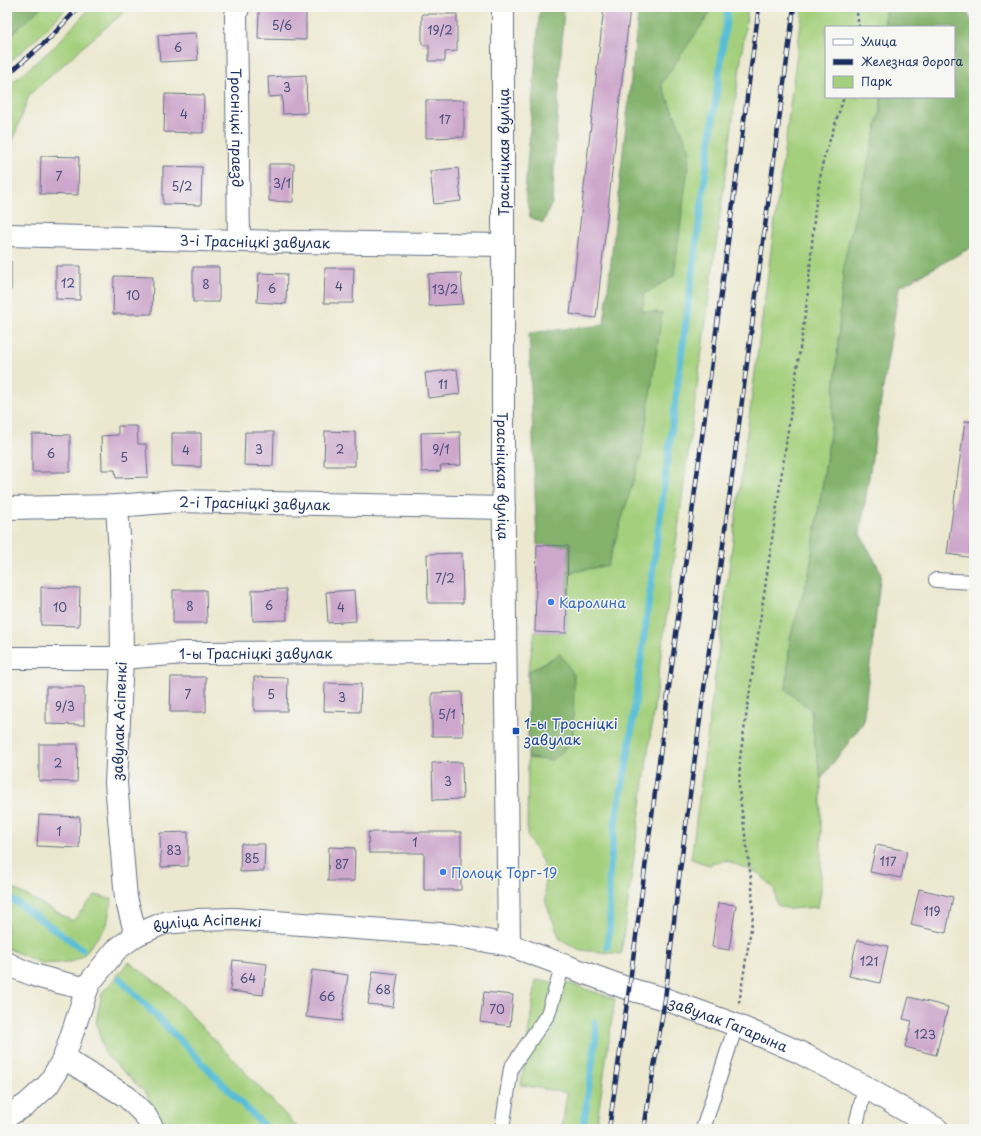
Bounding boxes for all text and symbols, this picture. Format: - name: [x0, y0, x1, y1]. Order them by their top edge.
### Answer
- house number: 5/6: [272, 16, 292, 34]
- house number: 19/2: [427, 21, 453, 39]
- legend: [825, 26, 955, 98]
- text: Улица: [861, 32, 897, 50]
- house number: 6: [174, 38, 182, 56]
- text: Железная дорога: [861, 52, 964, 70]
- street label: Тросніцкі праезд: [226, 68, 249, 187]
- text: Парк: [861, 72, 893, 90]
- house number: 3: [283, 78, 291, 96]
- street label: Трасніцкая вуліца: [493, 88, 514, 216]
- house number: 4: [180, 105, 188, 123]
- house number: 17: [439, 110, 451, 128]
- house number: 7: [56, 167, 63, 185]
- house number: 3/1: [273, 174, 291, 192]
- house number: 5/2: [171, 177, 193, 195]
- street label: 3-і Трасніцкі завулак: [179, 229, 331, 253]
- house number: 12: [61, 274, 75, 292]
- house number: 8: [202, 275, 210, 293]
- house number: 4: [335, 277, 343, 295]
- house number: 6: [268, 279, 276, 297]
- house number: 13/2: [432, 280, 458, 298]
- house number: 10: [126, 286, 140, 304]
- house number: 11: [438, 375, 448, 393]
- street label: Трасніцкая вуліца: [492, 412, 515, 540]
- house number: 3: [255, 440, 263, 458]
- house number: 2: [336, 440, 344, 458]
- house number: 9/1: [432, 440, 450, 458]
- house number: 4: [182, 441, 190, 459]
- house number: 6: [47, 444, 55, 462]
- house number: 5: [120, 448, 128, 466]
- street label: 2-і Трасніцкі завулак: [179, 491, 331, 515]
- house number: 7/2: [435, 569, 455, 587]
- place label: Каролина: [559, 592, 626, 613]
- house number: 6: [265, 596, 273, 614]
- house number: 8: [186, 597, 194, 615]
- marker: Каролина: [546, 597, 556, 607]
- house number: 10: [53, 598, 67, 616]
- house number: 4: [337, 598, 345, 616]
- street label: 1-ы Трасніцкі завулак: [178, 642, 333, 664]
- street label: завулак Асіпенкі: [106, 661, 132, 782]
- house number: 7: [185, 685, 192, 703]
- house number: 5: [267, 685, 275, 703]
- house number: 3: [338, 688, 346, 706]
- house number: 9/3: [55, 697, 75, 715]
- house number: 5/1: [438, 705, 456, 723]
- place label: 1-ы Тросніцкі завулак: [523, 713, 618, 750]
- marker: 1-ы Тросніцкі завулак: [511, 726, 521, 736]
- house number: 2: [54, 754, 62, 772]
- house number: 3: [444, 772, 452, 790]
- house number: 1: [56, 822, 62, 840]
- house number: 1: [412, 833, 418, 851]
- house number: 83: [166, 841, 182, 859]
- house number: 85: [245, 849, 259, 867]
- house number: 117: [880, 852, 897, 870]
- house number: 87: [335, 855, 349, 873]
- place label: Полоцк Торг-19: [451, 862, 557, 883]
- marker: Полоцк Торг-19: [438, 867, 448, 877]
- house number: 119: [923, 902, 941, 920]
- street label: вуліца Асіпенкі: [149, 908, 262, 937]
- house number: 121: [860, 952, 878, 970]
- house number: 64: [240, 969, 256, 987]
- house number: 68: [375, 980, 391, 998]
- house number: 66: [319, 987, 335, 1005]
- street label: завулак Гагарына: [665, 991, 791, 1057]
- house number: 70: [489, 1000, 505, 1018]
- house number: 123: [914, 1025, 936, 1043]

